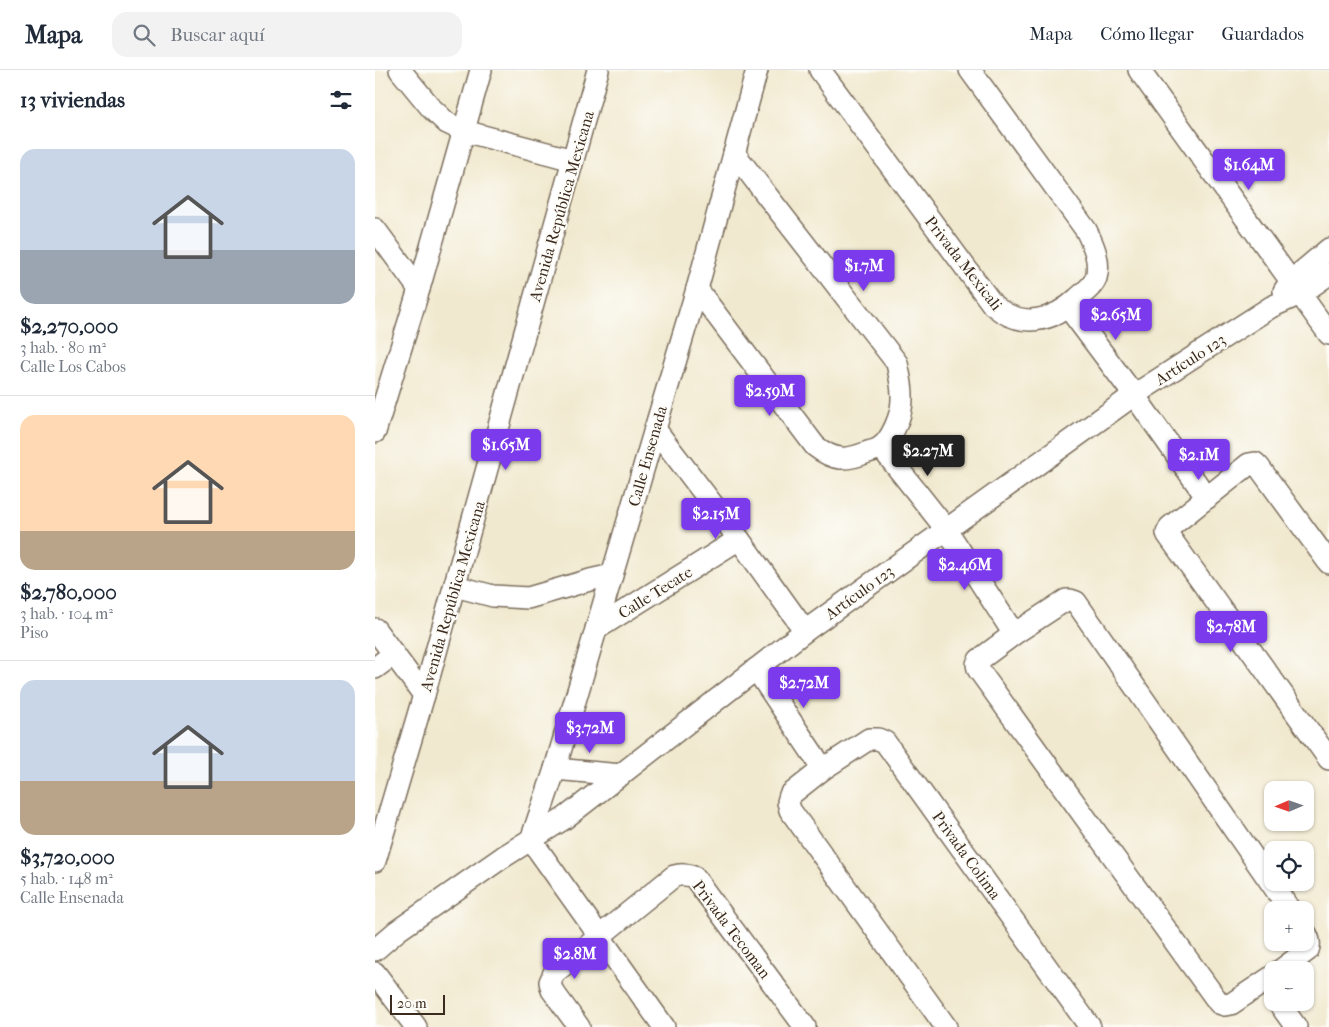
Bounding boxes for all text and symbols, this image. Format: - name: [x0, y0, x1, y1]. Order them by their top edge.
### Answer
- search box: [112, 12, 462, 57]
- text: Mapa: [25, 21, 82, 49]
- icon: search: [130, 21, 158, 49]
- text: Buscar aquí: [170, 24, 265, 46]
- text: Mapa: [1029, 24, 1072, 45]
- text: Cómo llegar: [1100, 24, 1194, 45]
- text: Guardados: [1222, 24, 1304, 45]
- icon: filters: [327, 86, 355, 114]
- text: 13 viviendas: [20, 88, 125, 112]
- street label: Avenida República Mexicana: [525, 108, 598, 305]
- pin: $1.64M: [1208, 148, 1290, 191]
- text: $1.64M: [1224, 155, 1274, 174]
- icon: home: [143, 182, 233, 272]
- street label: Privada Mexicali: [921, 212, 1007, 314]
- pin: $1.7M: [829, 250, 899, 292]
- text: $1.7M: [844, 256, 884, 275]
- pin: $2.65M: [1075, 298, 1157, 341]
- text: $2.65M: [1091, 305, 1141, 324]
- text: $2,270,000: [20, 314, 118, 338]
- street label: Artículo 123: [1151, 330, 1229, 390]
- text: 3 hab. · 80 m²: [20, 338, 106, 357]
- text: Calle Los Cabos: [20, 357, 126, 376]
- pin: $2.59M: [729, 374, 811, 417]
- text: $2.59M: [745, 381, 795, 400]
- street label: Calle Ensenada: [624, 403, 671, 509]
- pin: $1.65M: [465, 428, 547, 471]
- pin: $2.27M: [887, 434, 969, 477]
- text: $1.65M: [482, 435, 530, 454]
- pin: $2.1M: [1164, 438, 1234, 481]
- text: $2.27M: [903, 441, 953, 460]
- text: $2.1M: [1179, 445, 1219, 464]
- icon: home: [143, 447, 233, 537]
- street label: Avenida República Mexicana: [416, 498, 489, 695]
- pin: $2.15M: [675, 498, 757, 540]
- text: $2.15M: [692, 504, 740, 523]
- pin: $2.46M: [924, 548, 1006, 591]
- text: $2.46M: [938, 555, 992, 574]
- street label: Artículo 123: [821, 561, 897, 624]
- street label: Calle Tecate: [615, 562, 696, 623]
- text: $2,780,000: [20, 580, 117, 604]
- text: 3 hab. · 104 m²: [20, 604, 113, 623]
- pin: $2.78M: [1190, 610, 1272, 653]
- text: $2.78M: [1206, 617, 1256, 636]
- text: Piso: [20, 623, 48, 642]
- pin: $2.72M: [763, 666, 845, 709]
- text: $2.72M: [779, 673, 829, 692]
- icon: home: [143, 712, 233, 802]
- pin: $3.72M: [549, 712, 631, 754]
- text: $3.72M: [566, 718, 614, 737]
- north arrow: [1264, 781, 1314, 831]
- map controls: [1264, 781, 1314, 1011]
- street label: Privada Colima: [928, 808, 1005, 904]
- button: locate: [1264, 841, 1314, 891]
- text: $3,720,000: [20, 845, 115, 869]
- text: 5 hab. · 148 m²: [20, 869, 113, 888]
- street label: Privada Tecoman: [688, 876, 775, 983]
- text: Calle Ensenada: [20, 888, 124, 907]
- button: +: [1264, 901, 1314, 951]
- pin: $2.8M: [540, 938, 610, 980]
- text: $2.8M: [554, 944, 596, 963]
- button: −: [1264, 961, 1314, 1011]
- scale bar: [390, 992, 445, 1015]
- text: 20 m: [397, 995, 427, 1012]

